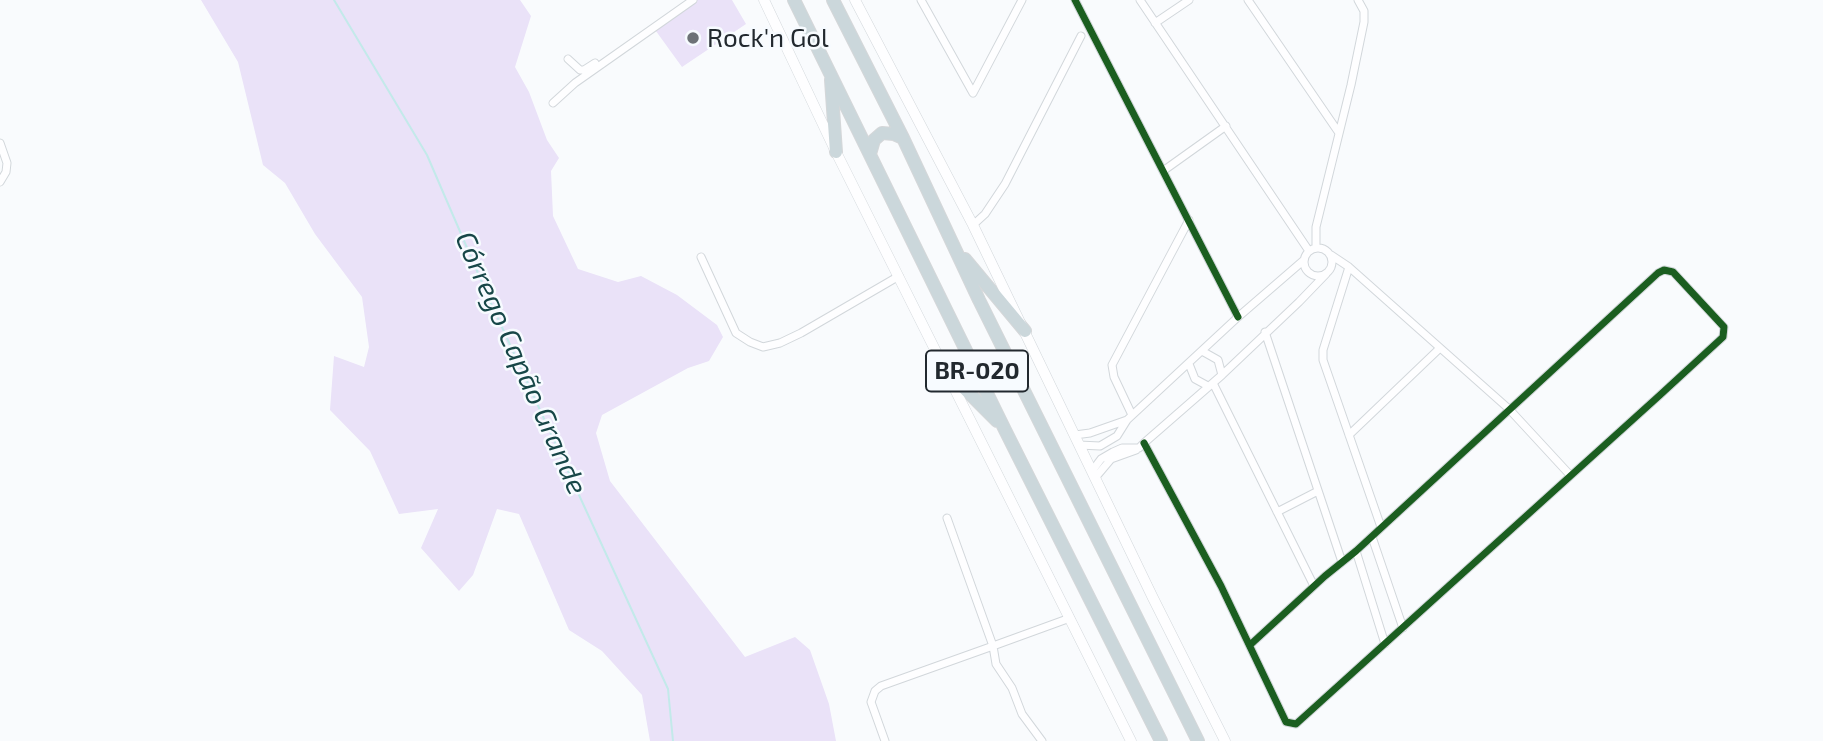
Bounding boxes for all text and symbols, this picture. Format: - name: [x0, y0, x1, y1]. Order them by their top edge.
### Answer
- place label: Rock'n Gol: [707, 22, 829, 54]
- marker: Rock'n Gol: [685, 30, 701, 46]
- water label: Córrego Capão Grande: [448, 226, 594, 500]
- road number: BR-020: [926, 350, 1028, 392]

